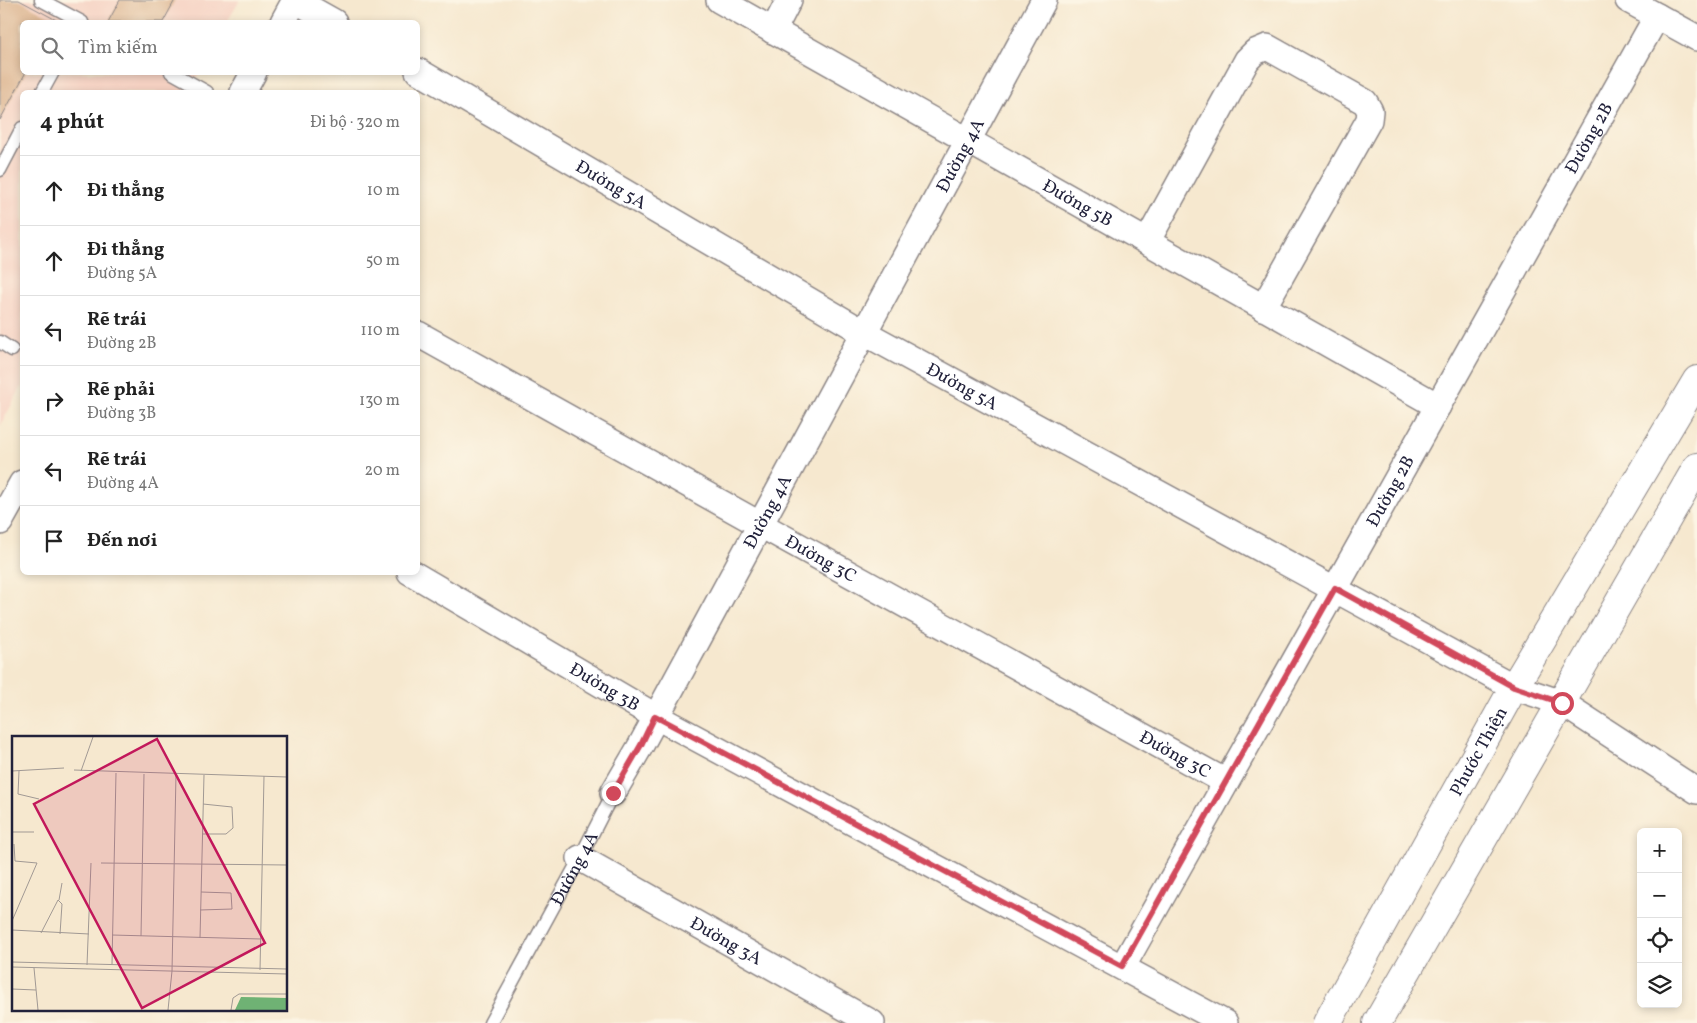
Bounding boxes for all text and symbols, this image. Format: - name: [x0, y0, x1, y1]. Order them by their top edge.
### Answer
- search box: [20, 20, 420, 75]
- icon: search: [38, 34, 66, 62]
- text: Tìm kiếm: [78, 35, 158, 61]
- street label: Đường 2B: [1560, 98, 1620, 179]
- text: 4 phút: [40, 108, 104, 137]
- text: Đi bộ · 320 m: [310, 112, 400, 134]
- street label: Đường 4A: [931, 114, 992, 198]
- street label: Đường 5A: [570, 155, 651, 216]
- street label: Đường 5B: [1037, 174, 1117, 234]
- icon: ahead: [40, 177, 68, 205]
- text: Đi thẳng: [87, 178, 164, 204]
- text: 10 m: [367, 180, 400, 202]
- text: Đi thẳng: [87, 237, 164, 263]
- icon: ahead: [40, 247, 68, 275]
- text: 50 m: [366, 250, 400, 272]
- text: Đường 5A: [87, 263, 157, 285]
- text: Rẽ trái: [87, 307, 147, 333]
- icon: left: [40, 317, 68, 345]
- text: 110 m: [361, 320, 400, 342]
- text: Đường 2B: [87, 333, 157, 355]
- street label: Đường 5A: [921, 358, 1002, 417]
- text: Rẽ phải: [87, 377, 155, 403]
- icon: right: [40, 387, 68, 415]
- text: 130 m: [359, 390, 400, 412]
- text: Đường 3B: [87, 403, 156, 425]
- text: Rẽ trái: [87, 447, 147, 473]
- street label: Đường 2B: [1361, 451, 1421, 532]
- icon: left: [40, 457, 68, 485]
- text: 20 m: [365, 460, 400, 482]
- street label: Đường 4A: [738, 471, 799, 554]
- text: Đường 4A: [87, 473, 159, 495]
- icon: arrive: [40, 527, 68, 555]
- text: Đến nơi: [87, 528, 157, 554]
- street label: Đường 3C: [780, 530, 860, 589]
- street label: Đường 3B: [564, 657, 644, 718]
- route start: [1551, 692, 1574, 715]
- street label: Phước Thiện: [1445, 703, 1515, 801]
- street label: Đường 3C: [1134, 725, 1215, 785]
- inset map: [12, 736, 288, 1010]
- route end: [602, 782, 625, 805]
- street label: Đường 4A: [545, 827, 605, 911]
- map controls: [1637, 828, 1682, 1008]
- button: +: [1637, 828, 1682, 873]
- button: −: [1637, 873, 1682, 918]
- street label: Đường 3A: [685, 912, 766, 972]
- button: locate: [1637, 918, 1682, 963]
- button: layers: [1637, 963, 1682, 1008]

